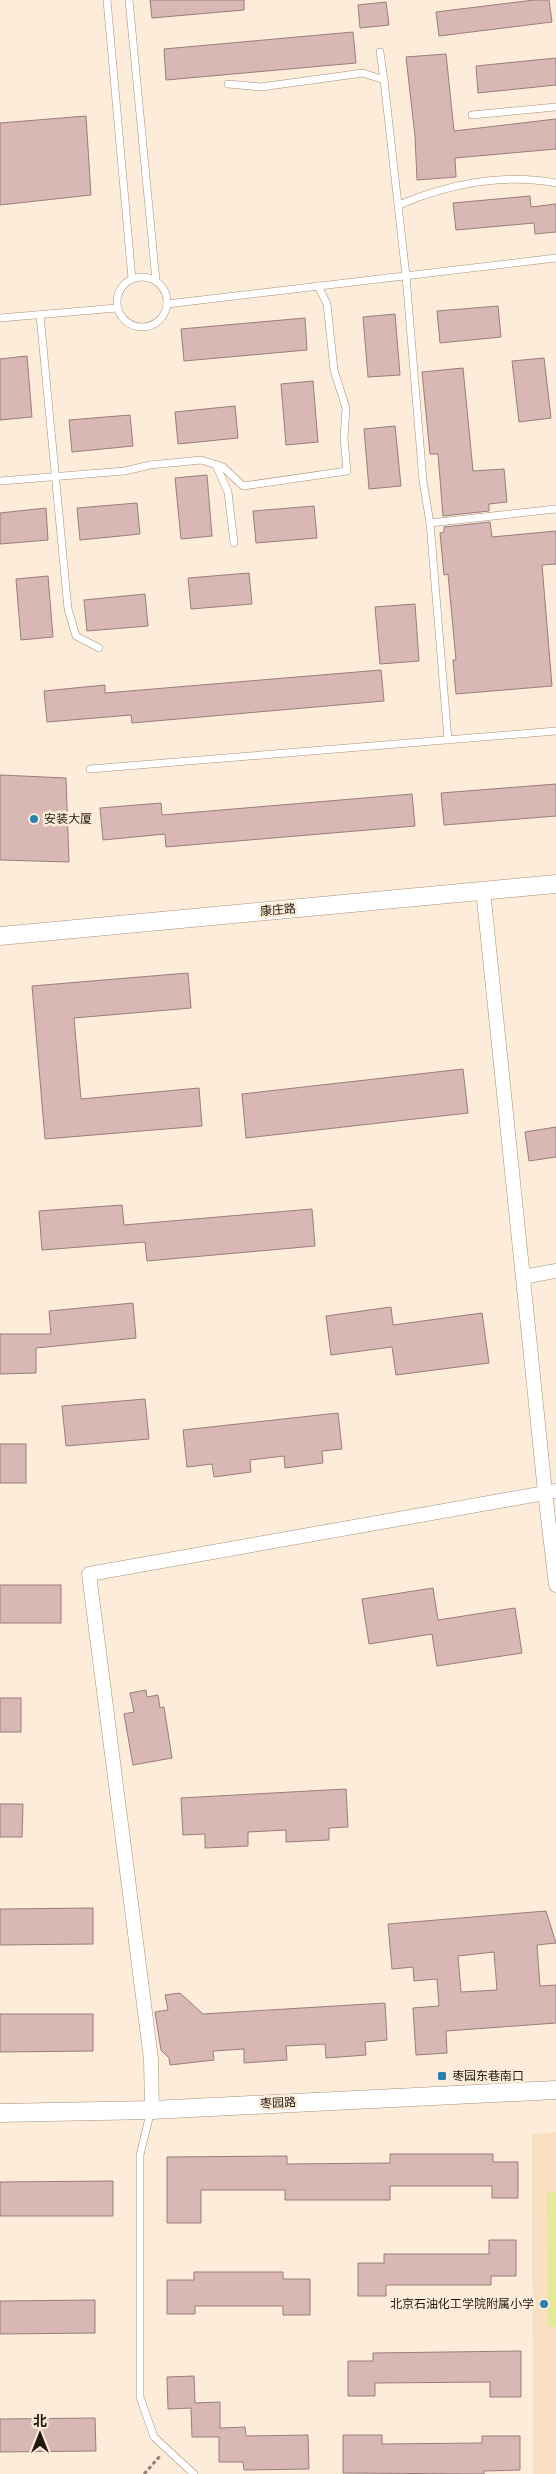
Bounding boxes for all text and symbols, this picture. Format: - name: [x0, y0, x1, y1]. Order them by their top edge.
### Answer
- place label: 安装大厦: [44, 811, 92, 826]
- marker: 安装大厦: [28, 813, 40, 825]
- street label: 康庄路: [259, 900, 297, 919]
- place label: 枣园东巷南口: [452, 2068, 524, 2083]
- marker: 枣园东巷南口: [436, 2070, 448, 2082]
- street label: 枣园路: [260, 2094, 296, 2111]
- place label: 北京石油化工学院附属小学: [390, 2296, 534, 2311]
- marker: 北京石油化工学院附属小学: [538, 2298, 550, 2310]
- north arrow: [15, 2409, 65, 2459]
- text: 北: [33, 2412, 47, 2430]

